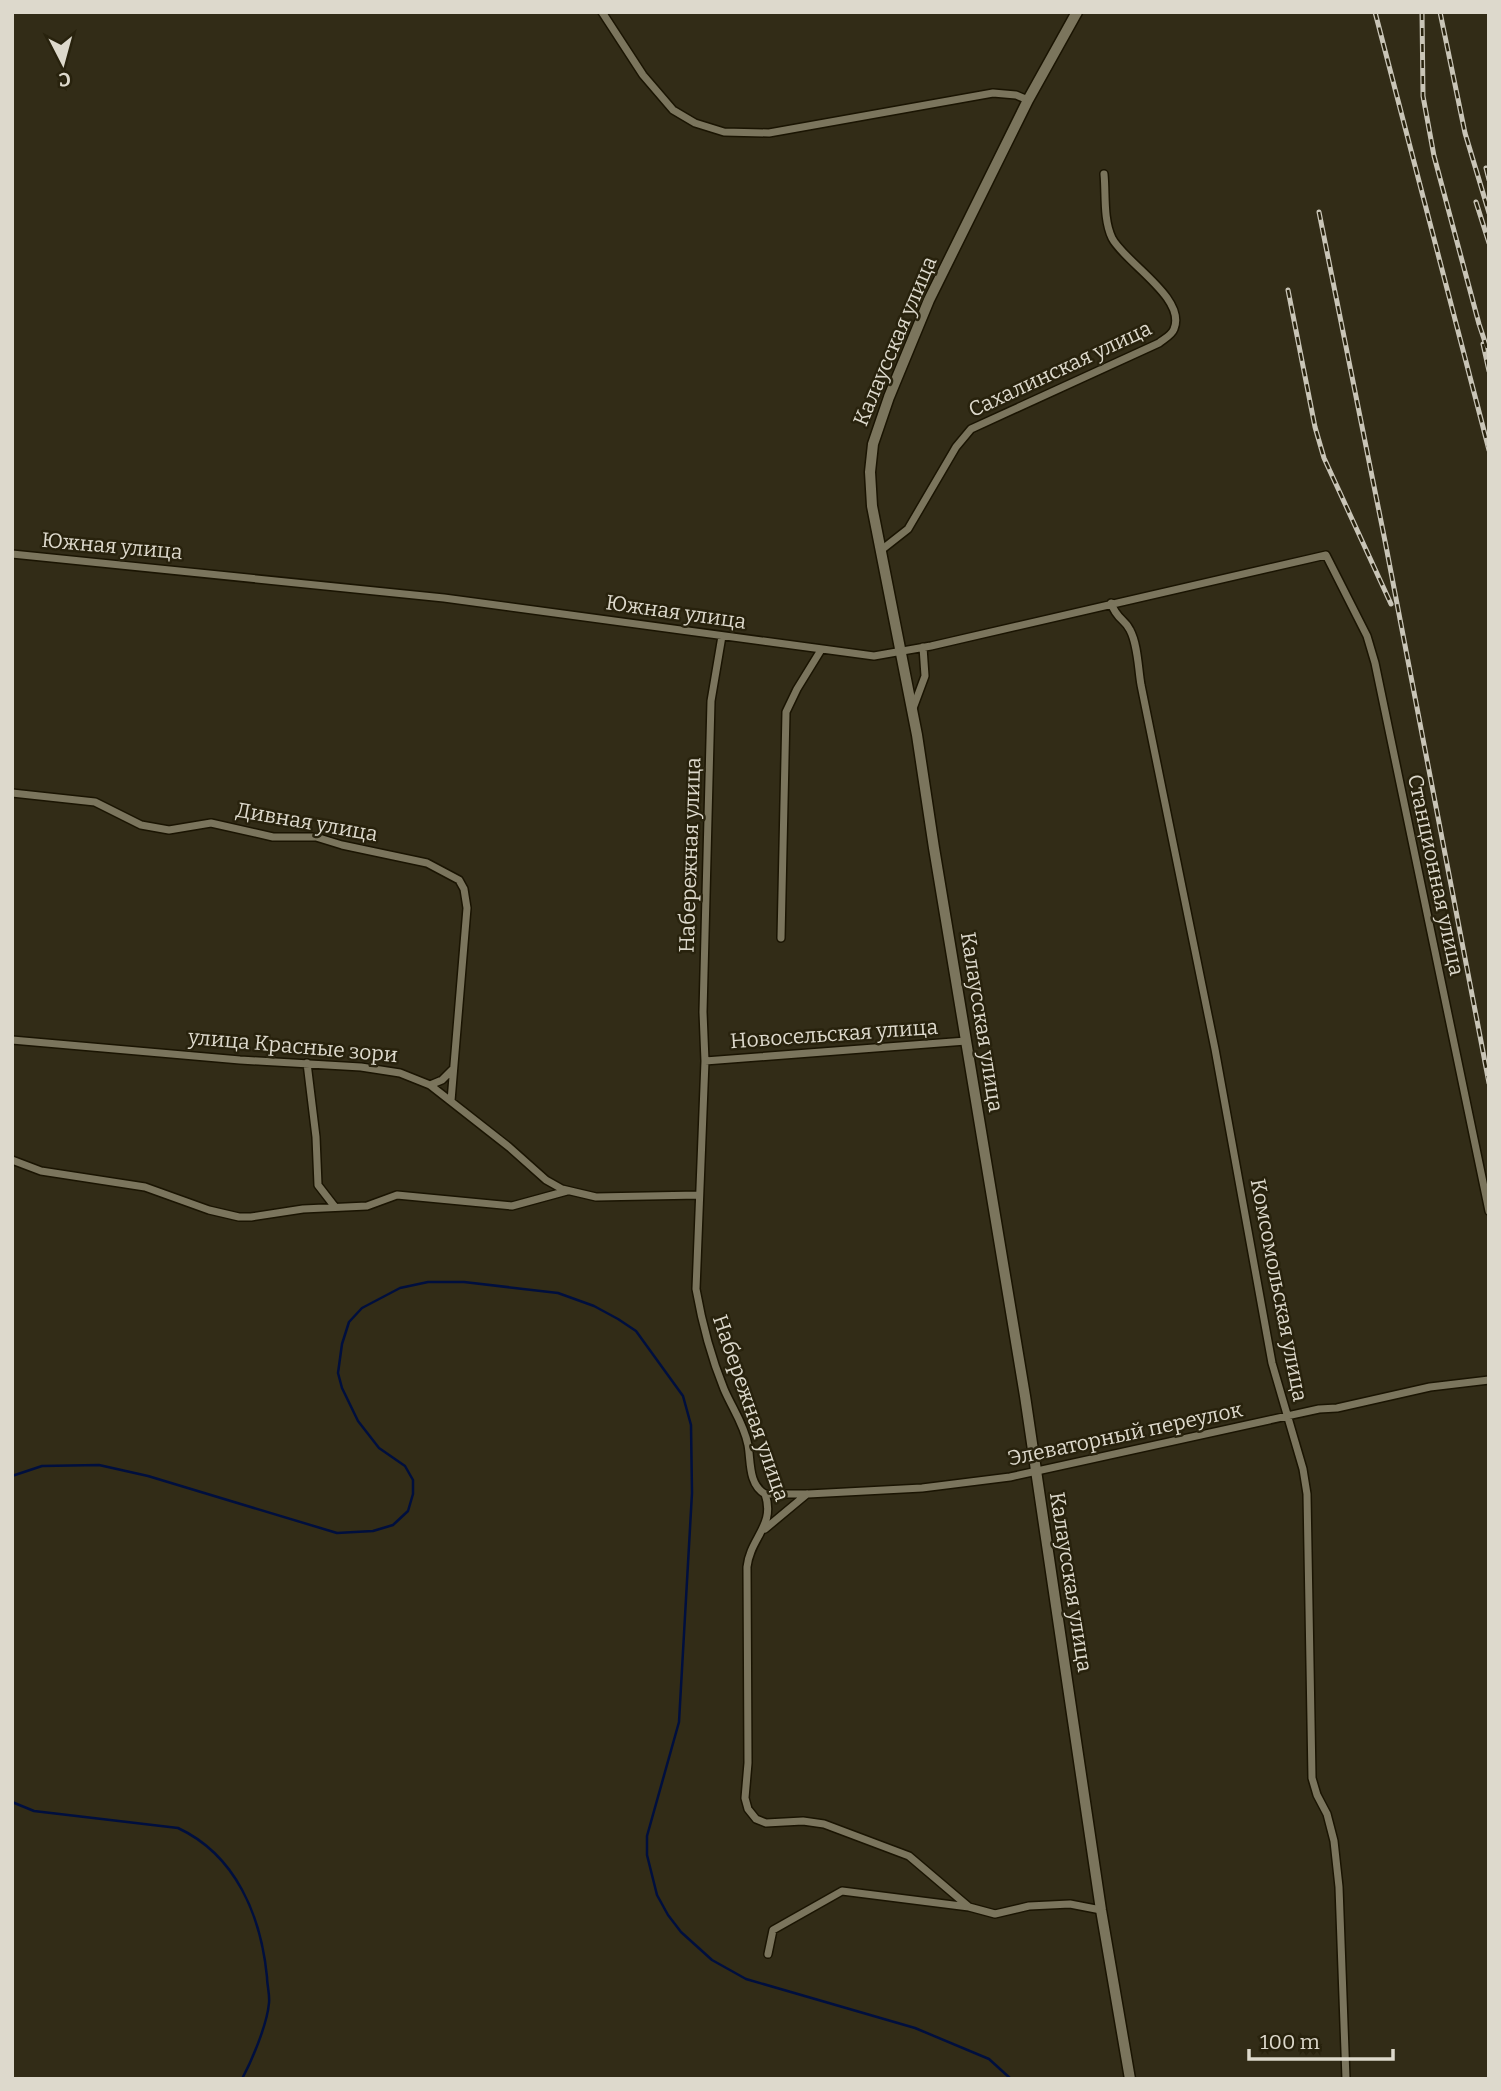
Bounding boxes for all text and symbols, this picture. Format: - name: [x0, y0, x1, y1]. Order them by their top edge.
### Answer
- north arrow: [28, 28, 98, 98]
- text: С: [58, 67, 72, 91]
- street label: Калаусская улица: [848, 252, 943, 430]
- street label: Сахалинская улица: [964, 315, 1156, 423]
- street label: Южная улица: [40, 527, 184, 565]
- street label: Южная улица: [604, 589, 748, 635]
- street label: Набережная улица: [674, 756, 706, 953]
- street label: Станционная улица: [1402, 772, 1470, 979]
- street label: Дивная улица: [234, 797, 380, 847]
- street label: Калаусская улица: [955, 930, 1009, 1114]
- street label: Новосельская улица: [729, 1014, 939, 1054]
- street label: улица Красные зори: [186, 1024, 399, 1068]
- street label: Комсомольская улица: [1245, 1176, 1313, 1404]
- street label: Набережная улица: [707, 1311, 795, 1505]
- street label: Элеваторный переулок: [1005, 1396, 1245, 1472]
- street label: Калаусская улица: [1044, 1490, 1098, 1674]
- scale bar: [1249, 2018, 1392, 2062]
- text: 100 m: [1260, 2029, 1320, 2055]

